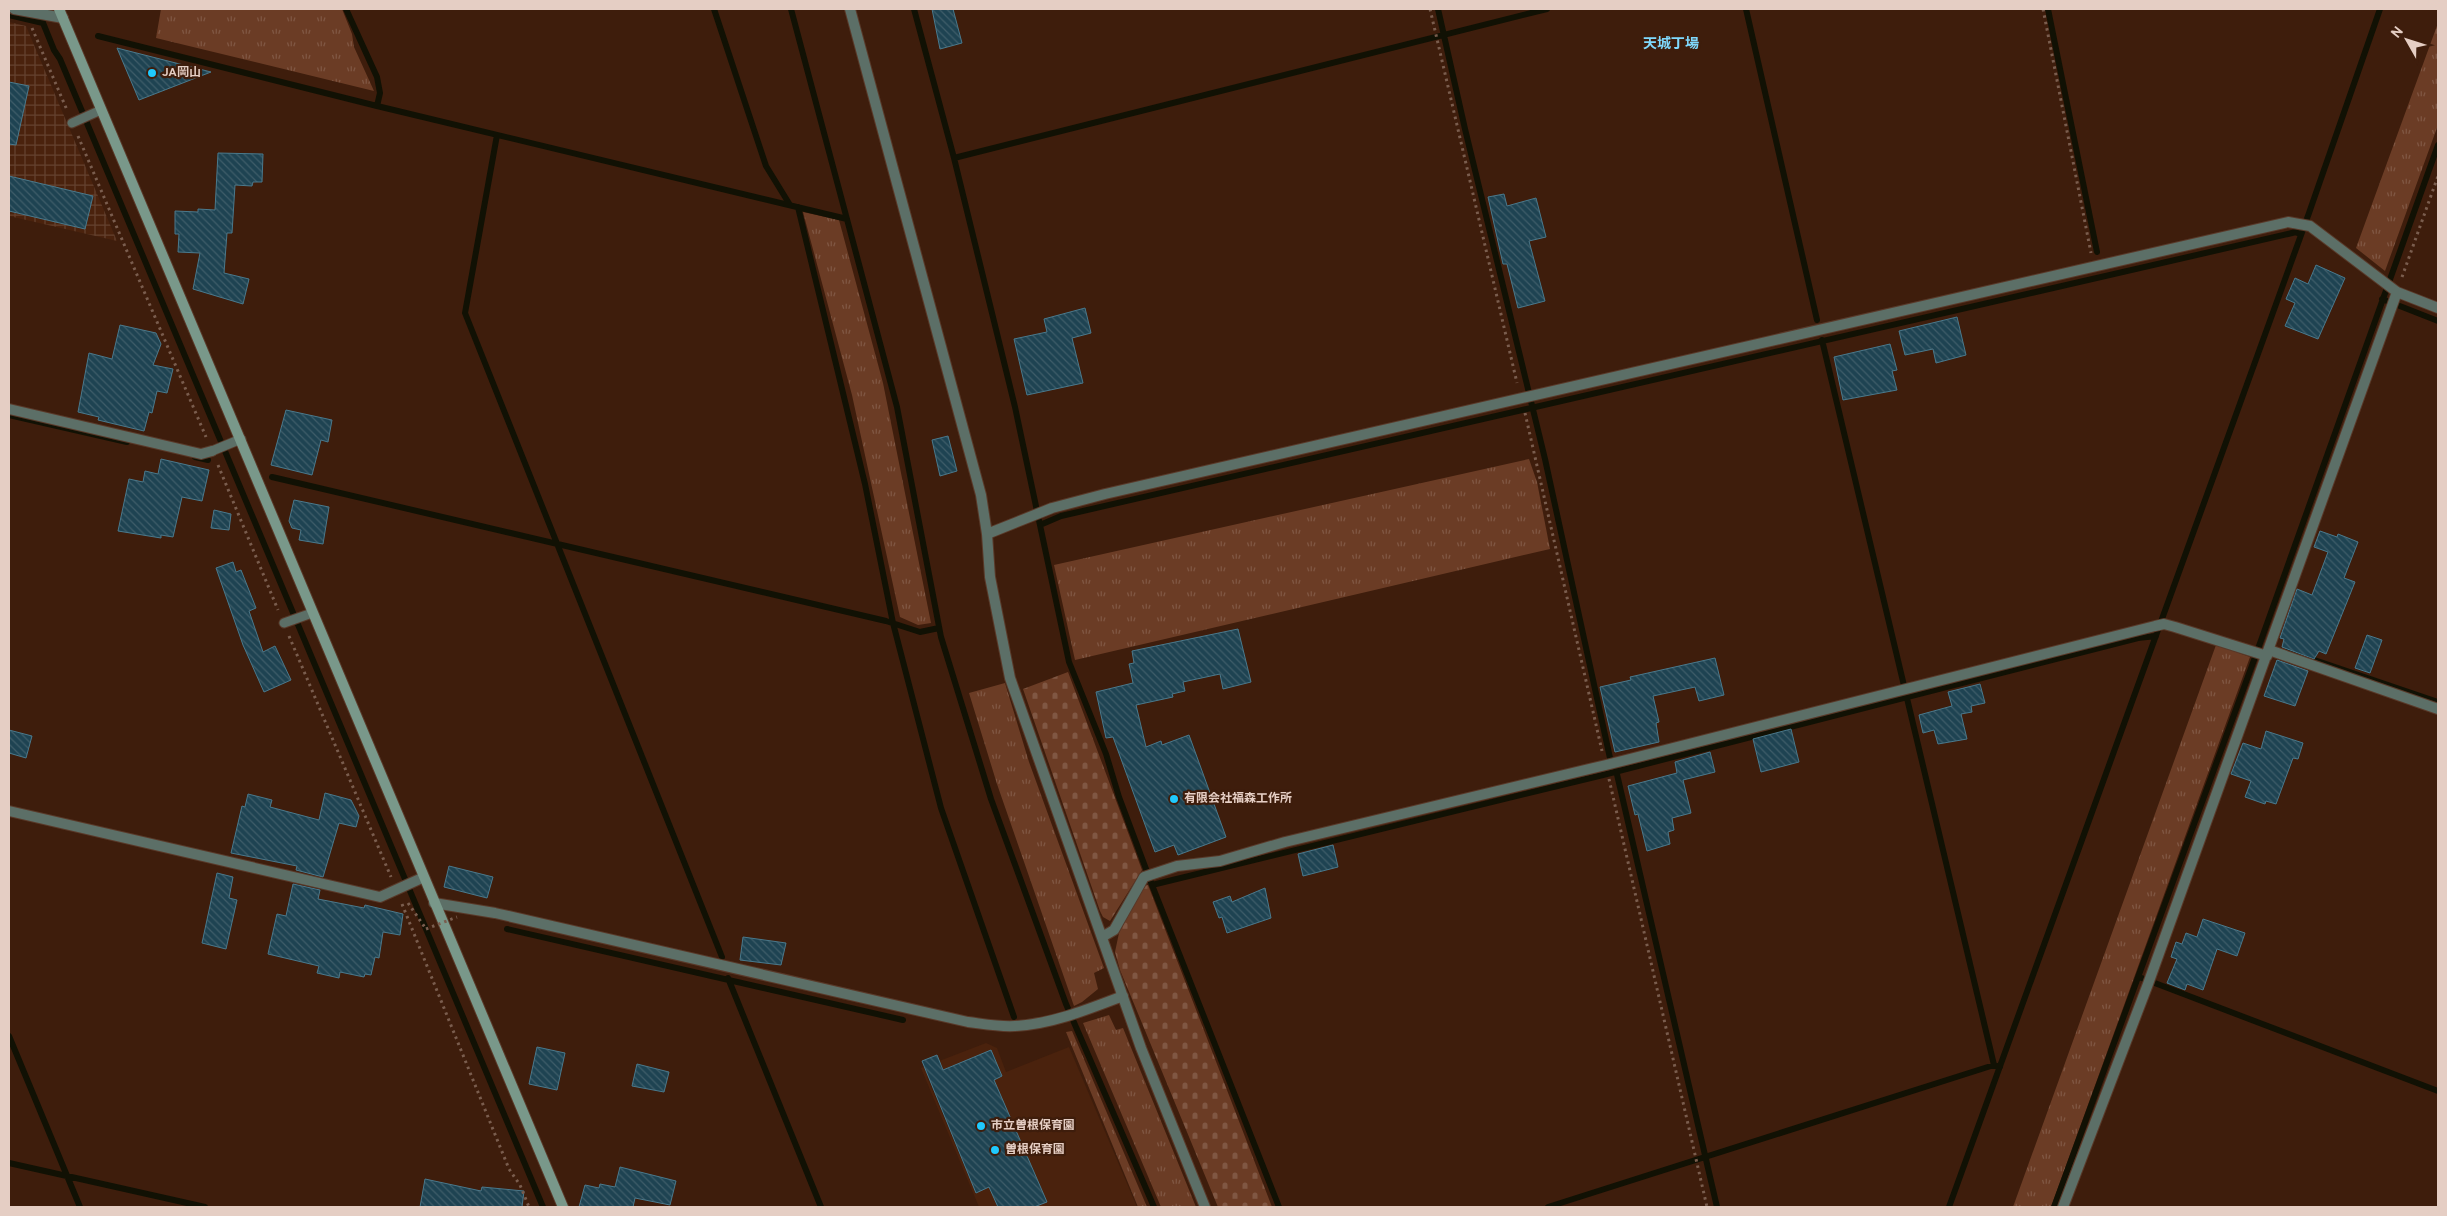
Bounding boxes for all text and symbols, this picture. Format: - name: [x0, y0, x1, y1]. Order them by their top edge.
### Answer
- north arrow: [2382, 15, 2432, 65]
- text: N: [2388, 24, 2408, 42]
- district label: 天城丁場: [1643, 35, 1699, 53]
- place label: JA岡山: [162, 65, 201, 81]
- marker: JA岡山: [146, 67, 158, 79]
- place label: 有限会社福森工作所: [1184, 791, 1292, 807]
- marker: 有限会社福森工作所: [1168, 793, 1180, 805]
- place label: 市立曽根保育園: [991, 1118, 1075, 1134]
- marker: 市立曽根保育園: [975, 1120, 987, 1132]
- place label: 曽根保育園: [1005, 1142, 1065, 1158]
- marker: 曽根保育園: [989, 1144, 1001, 1156]

